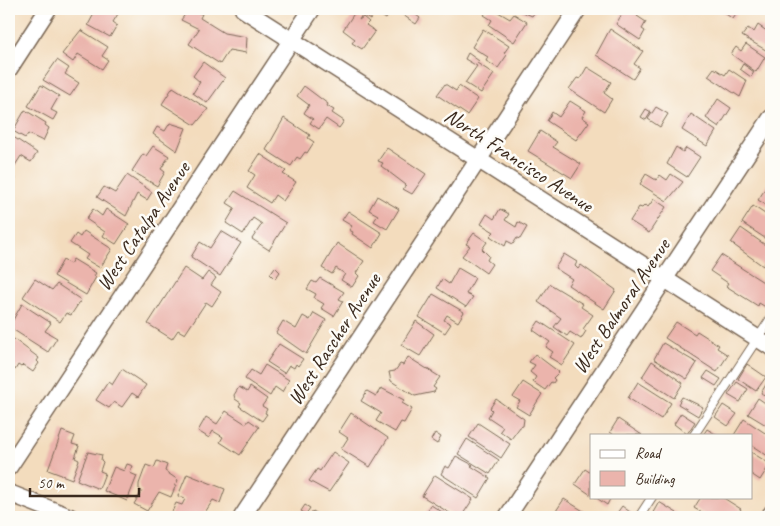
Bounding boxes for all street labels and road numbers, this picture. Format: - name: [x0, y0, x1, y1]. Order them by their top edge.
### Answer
- street label: North Francisco Avenue: [440, 102, 599, 218]
- street label: West Catalpa Avenue: [90, 155, 197, 295]
- street label: West Balmoral Avenue: [566, 232, 677, 378]
- street label: West Rascher Avenue: [282, 267, 387, 410]

